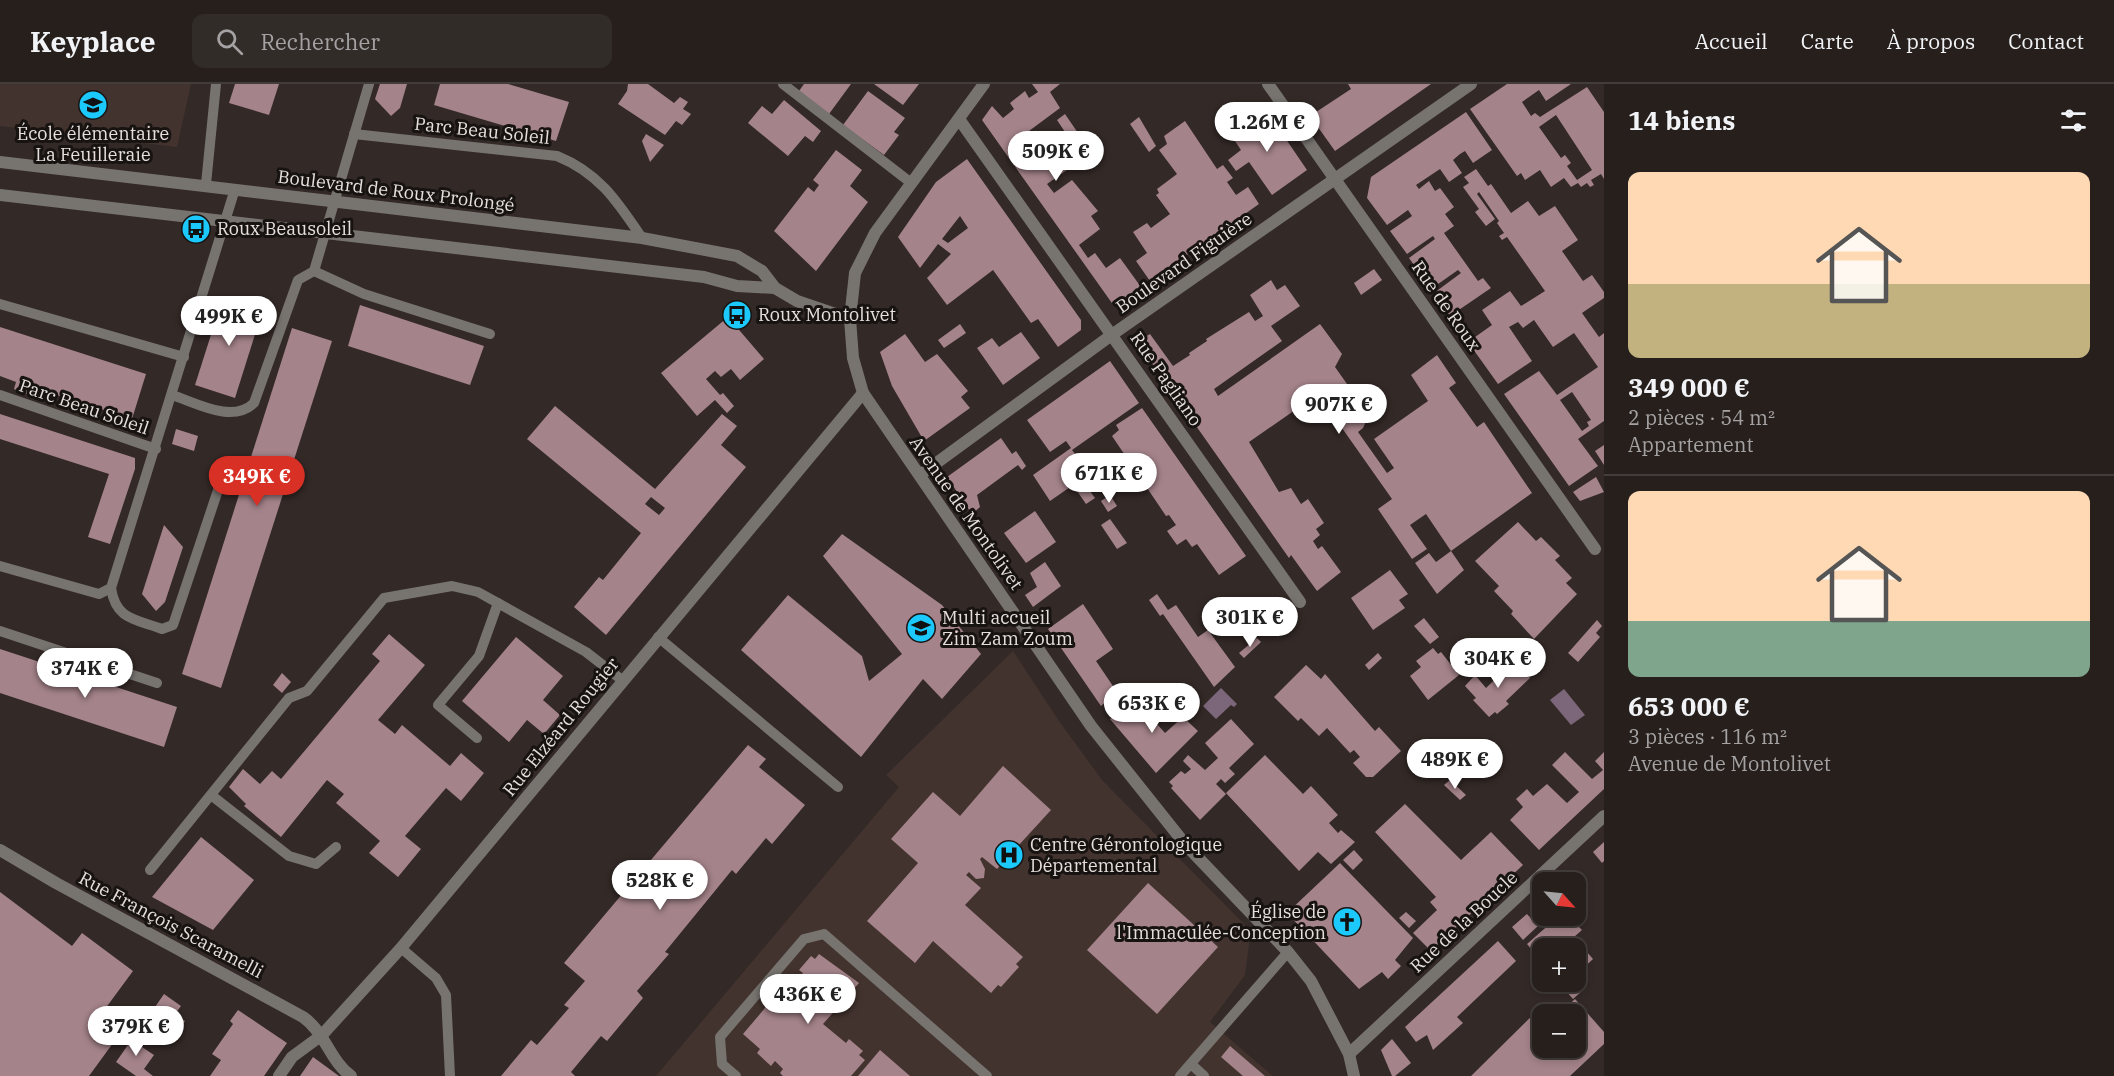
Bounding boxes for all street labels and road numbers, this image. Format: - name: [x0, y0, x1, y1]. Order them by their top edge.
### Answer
- street label: Parc Beau Soleil: [413, 112, 551, 149]
- street label: Boulevard de Roux Prolongé: [276, 165, 516, 216]
- street label: Boulevard Figuière: [1111, 207, 1256, 318]
- street label: Rue de Roux: [1407, 256, 1486, 355]
- street label: Rue Pagliano: [1125, 327, 1207, 430]
- street label: Parc Beau Soleil: [16, 374, 152, 440]
- street label: Avenue de Montolivet: [905, 431, 1028, 594]
- street label: Rue Elzéard Rougier: [498, 653, 624, 801]
- street label: Rue François Scaramelli: [75, 866, 268, 983]
- street label: Rue de la Boucle: [1405, 866, 1522, 977]

